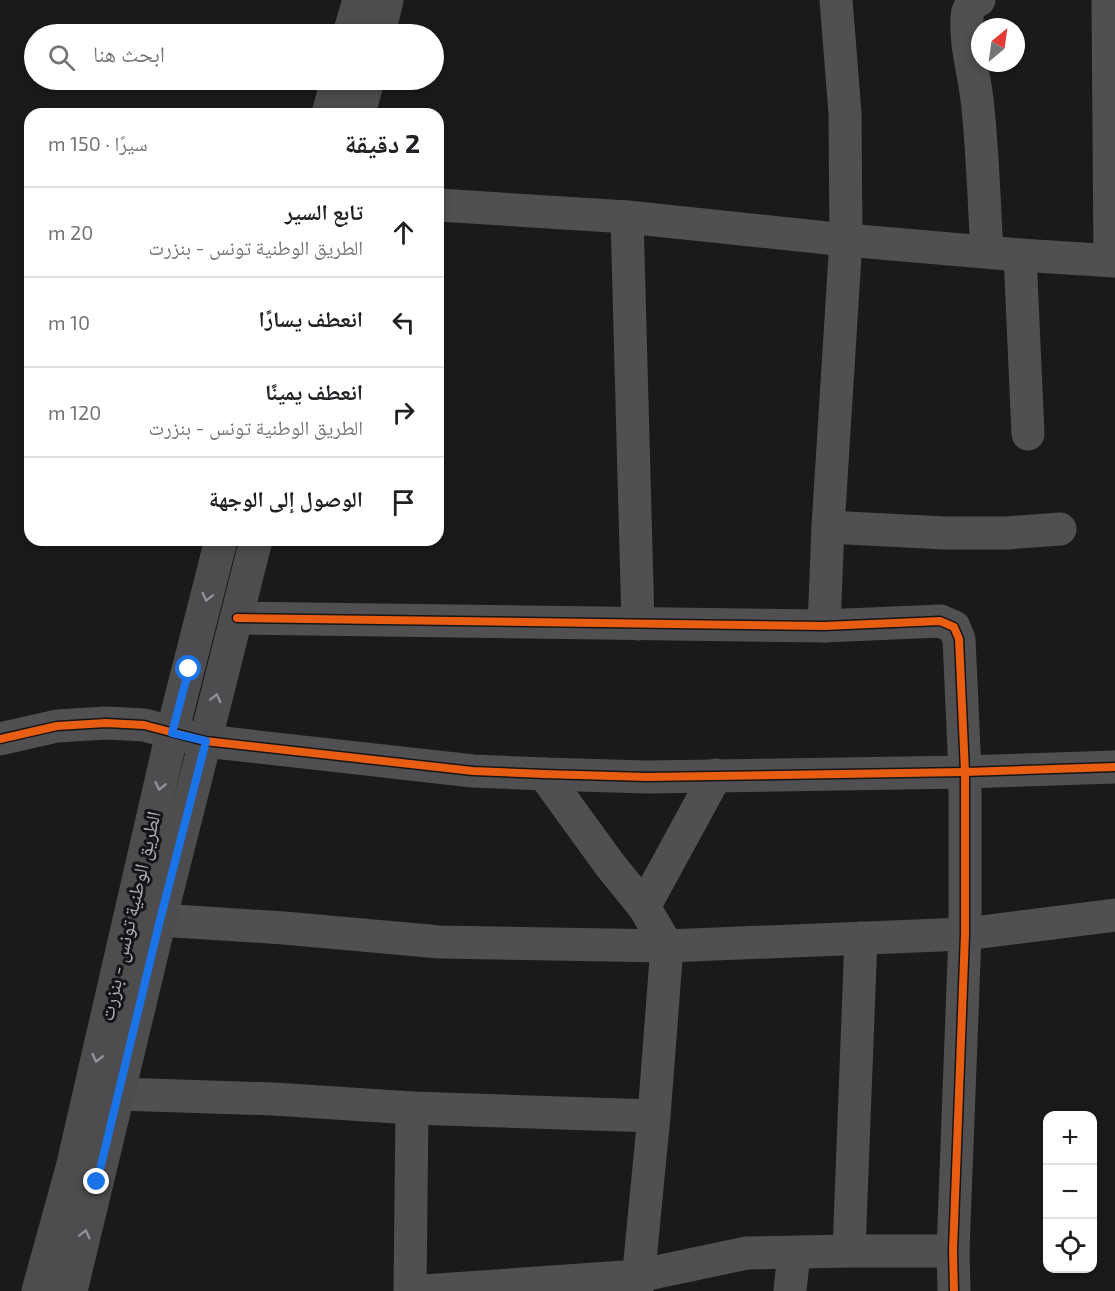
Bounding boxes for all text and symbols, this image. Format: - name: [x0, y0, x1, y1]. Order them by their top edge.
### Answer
- north arrow: [971, 18, 1025, 72]
- search box: [24, 24, 444, 90]
- text: ابحث هنا: [93, 40, 165, 66]
- icon: search: [45, 41, 78, 74]
- text: 2 دقيقة: [345, 127, 420, 158]
- text: سيرًا · 150 m: [48, 131, 148, 155]
- text: تابع السير: [285, 198, 363, 224]
- icon: ahead: [387, 216, 420, 249]
- text: 20 m: [48, 220, 93, 244]
- text: الطريق الوطنية تونس - بنزرت: [149, 235, 363, 259]
- text: انعطف يسارًا: [258, 305, 363, 331]
- icon: left: [387, 306, 420, 339]
- text: 10 m: [48, 310, 90, 334]
- text: انعطف يمينًا: [265, 378, 363, 404]
- icon: right: [387, 396, 420, 429]
- text: 120 m: [48, 400, 101, 424]
- text: الطريق الوطنية تونس - بنزرت: [149, 415, 363, 439]
- text: الوصول إلى الوجهة: [209, 485, 363, 511]
- icon: arrive: [387, 486, 420, 519]
- one-way arrow: [201, 592, 214, 602]
- route start: [175, 655, 201, 681]
- one-way arrow: [209, 693, 222, 703]
- one-way arrow: [155, 781, 168, 791]
- street label: الطريق الوطنية تونس - بنزرت: [93, 809, 166, 1023]
- one-way arrow: [92, 1053, 105, 1063]
- map controls: [1043, 1111, 1097, 1273]
- button: +: [1043, 1111, 1097, 1165]
- button: −: [1043, 1165, 1097, 1219]
- route end: [83, 1168, 109, 1194]
- button: locate: [1043, 1219, 1097, 1273]
- one-way arrow: [77, 1229, 90, 1239]

